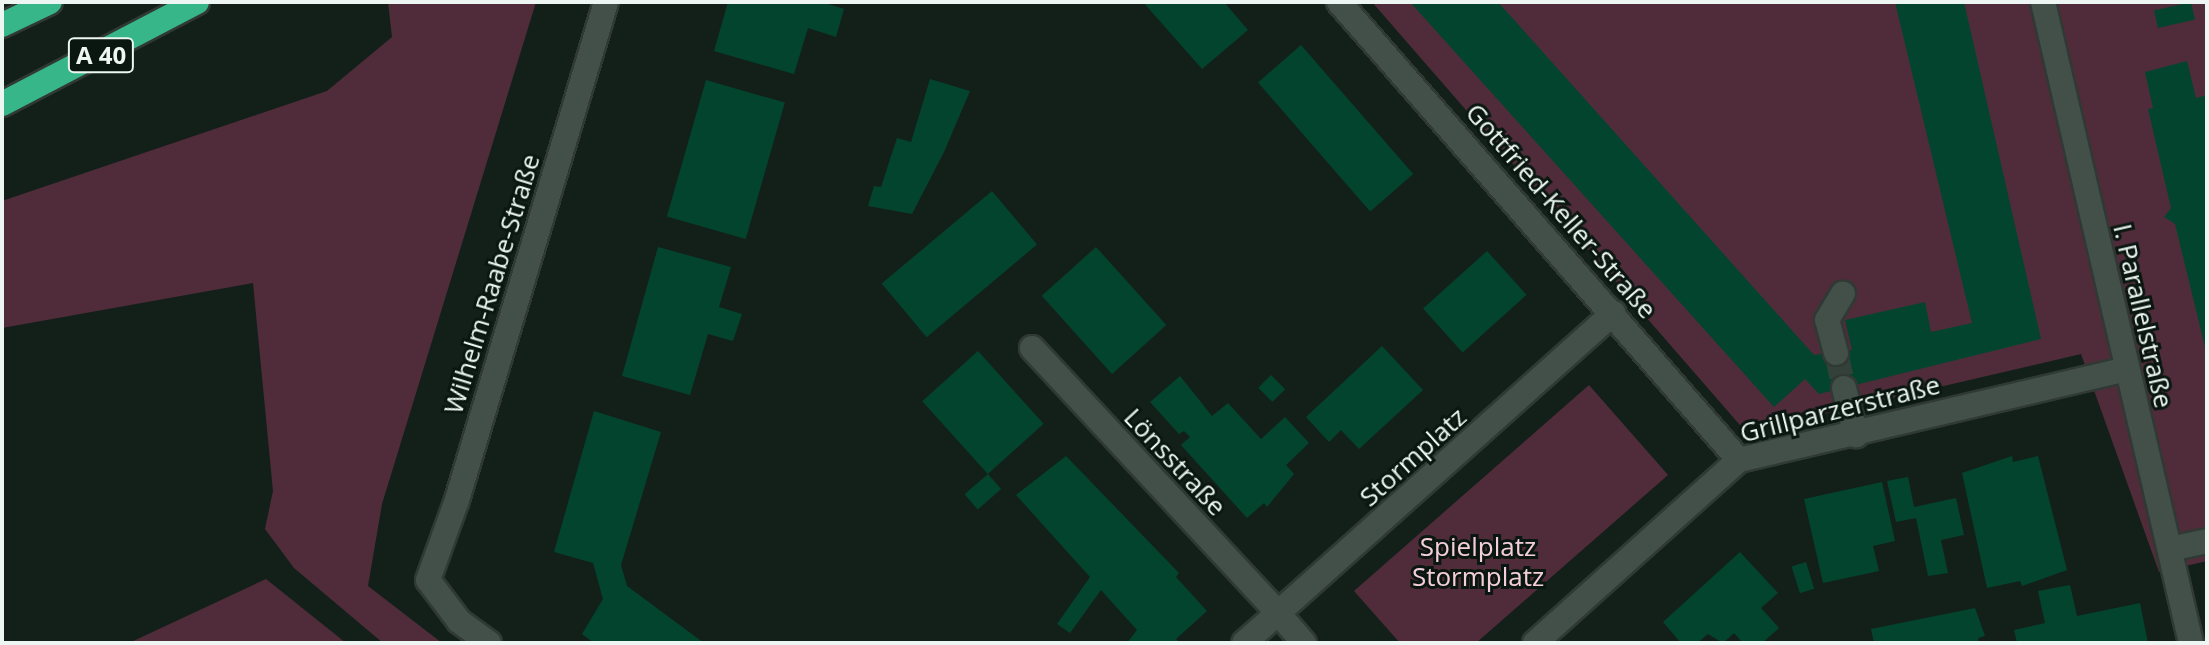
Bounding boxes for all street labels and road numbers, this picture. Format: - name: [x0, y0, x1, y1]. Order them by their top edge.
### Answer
- road number: A 40: [67, 35, 135, 75]
- street label: Gottfried-Keller-Straße: [1459, 97, 1663, 325]
- street label: Wilhelm-Raabe-Straße: [438, 150, 546, 418]
- street label: I. Parallelstraße: [2107, 221, 2179, 411]
- street label: Grillparzerstraße: [1737, 369, 1943, 449]
- street label: Stormplatz: [1353, 401, 1473, 513]
- street label: Lönsstraße: [1118, 402, 1232, 522]

